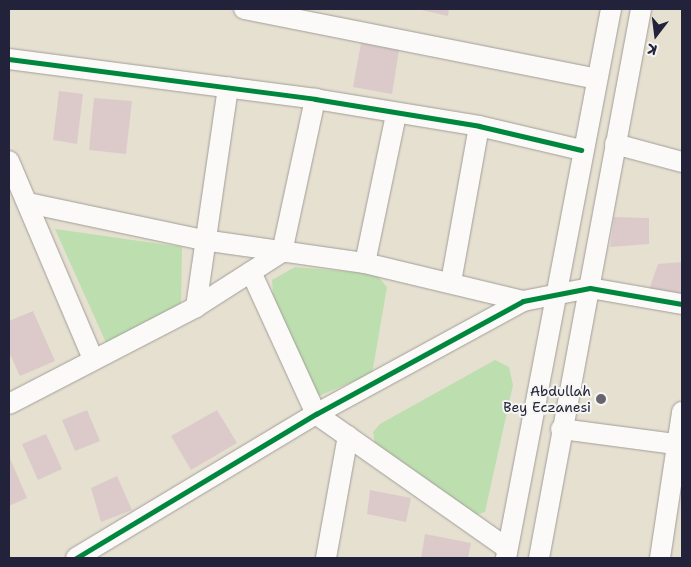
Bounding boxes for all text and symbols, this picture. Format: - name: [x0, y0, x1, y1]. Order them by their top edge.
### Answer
- north arrow: [631, 10, 681, 60]
- text: K: [645, 40, 659, 59]
- place label: Abdullah Bey Eczanesi: [503, 383, 591, 416]
- marker: Abdullah Bey Eczanesi: [595, 393, 607, 405]

